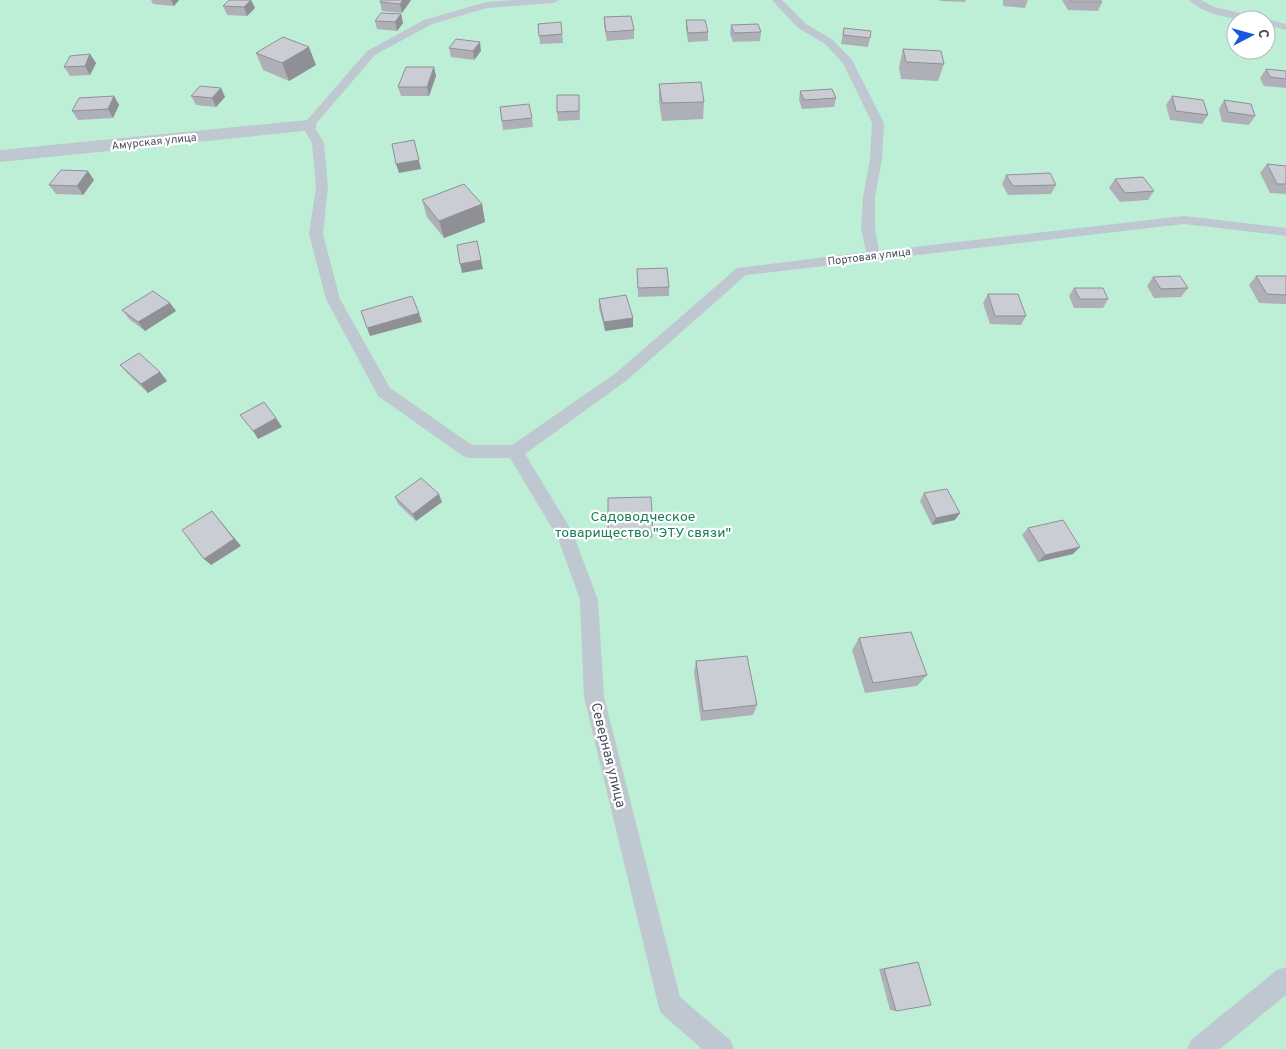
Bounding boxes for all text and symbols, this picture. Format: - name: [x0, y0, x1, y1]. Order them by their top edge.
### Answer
- north arrow: [1226, 10, 1276, 60]
- text: С: [1254, 28, 1271, 39]
- street label: Амурская улица: [111, 131, 197, 153]
- street label: Портовая улица: [827, 245, 912, 269]
- park label: Садоводческое товарищество "ЭТУ связи": [555, 509, 731, 542]
- street label: Северная улица: [586, 701, 629, 810]

